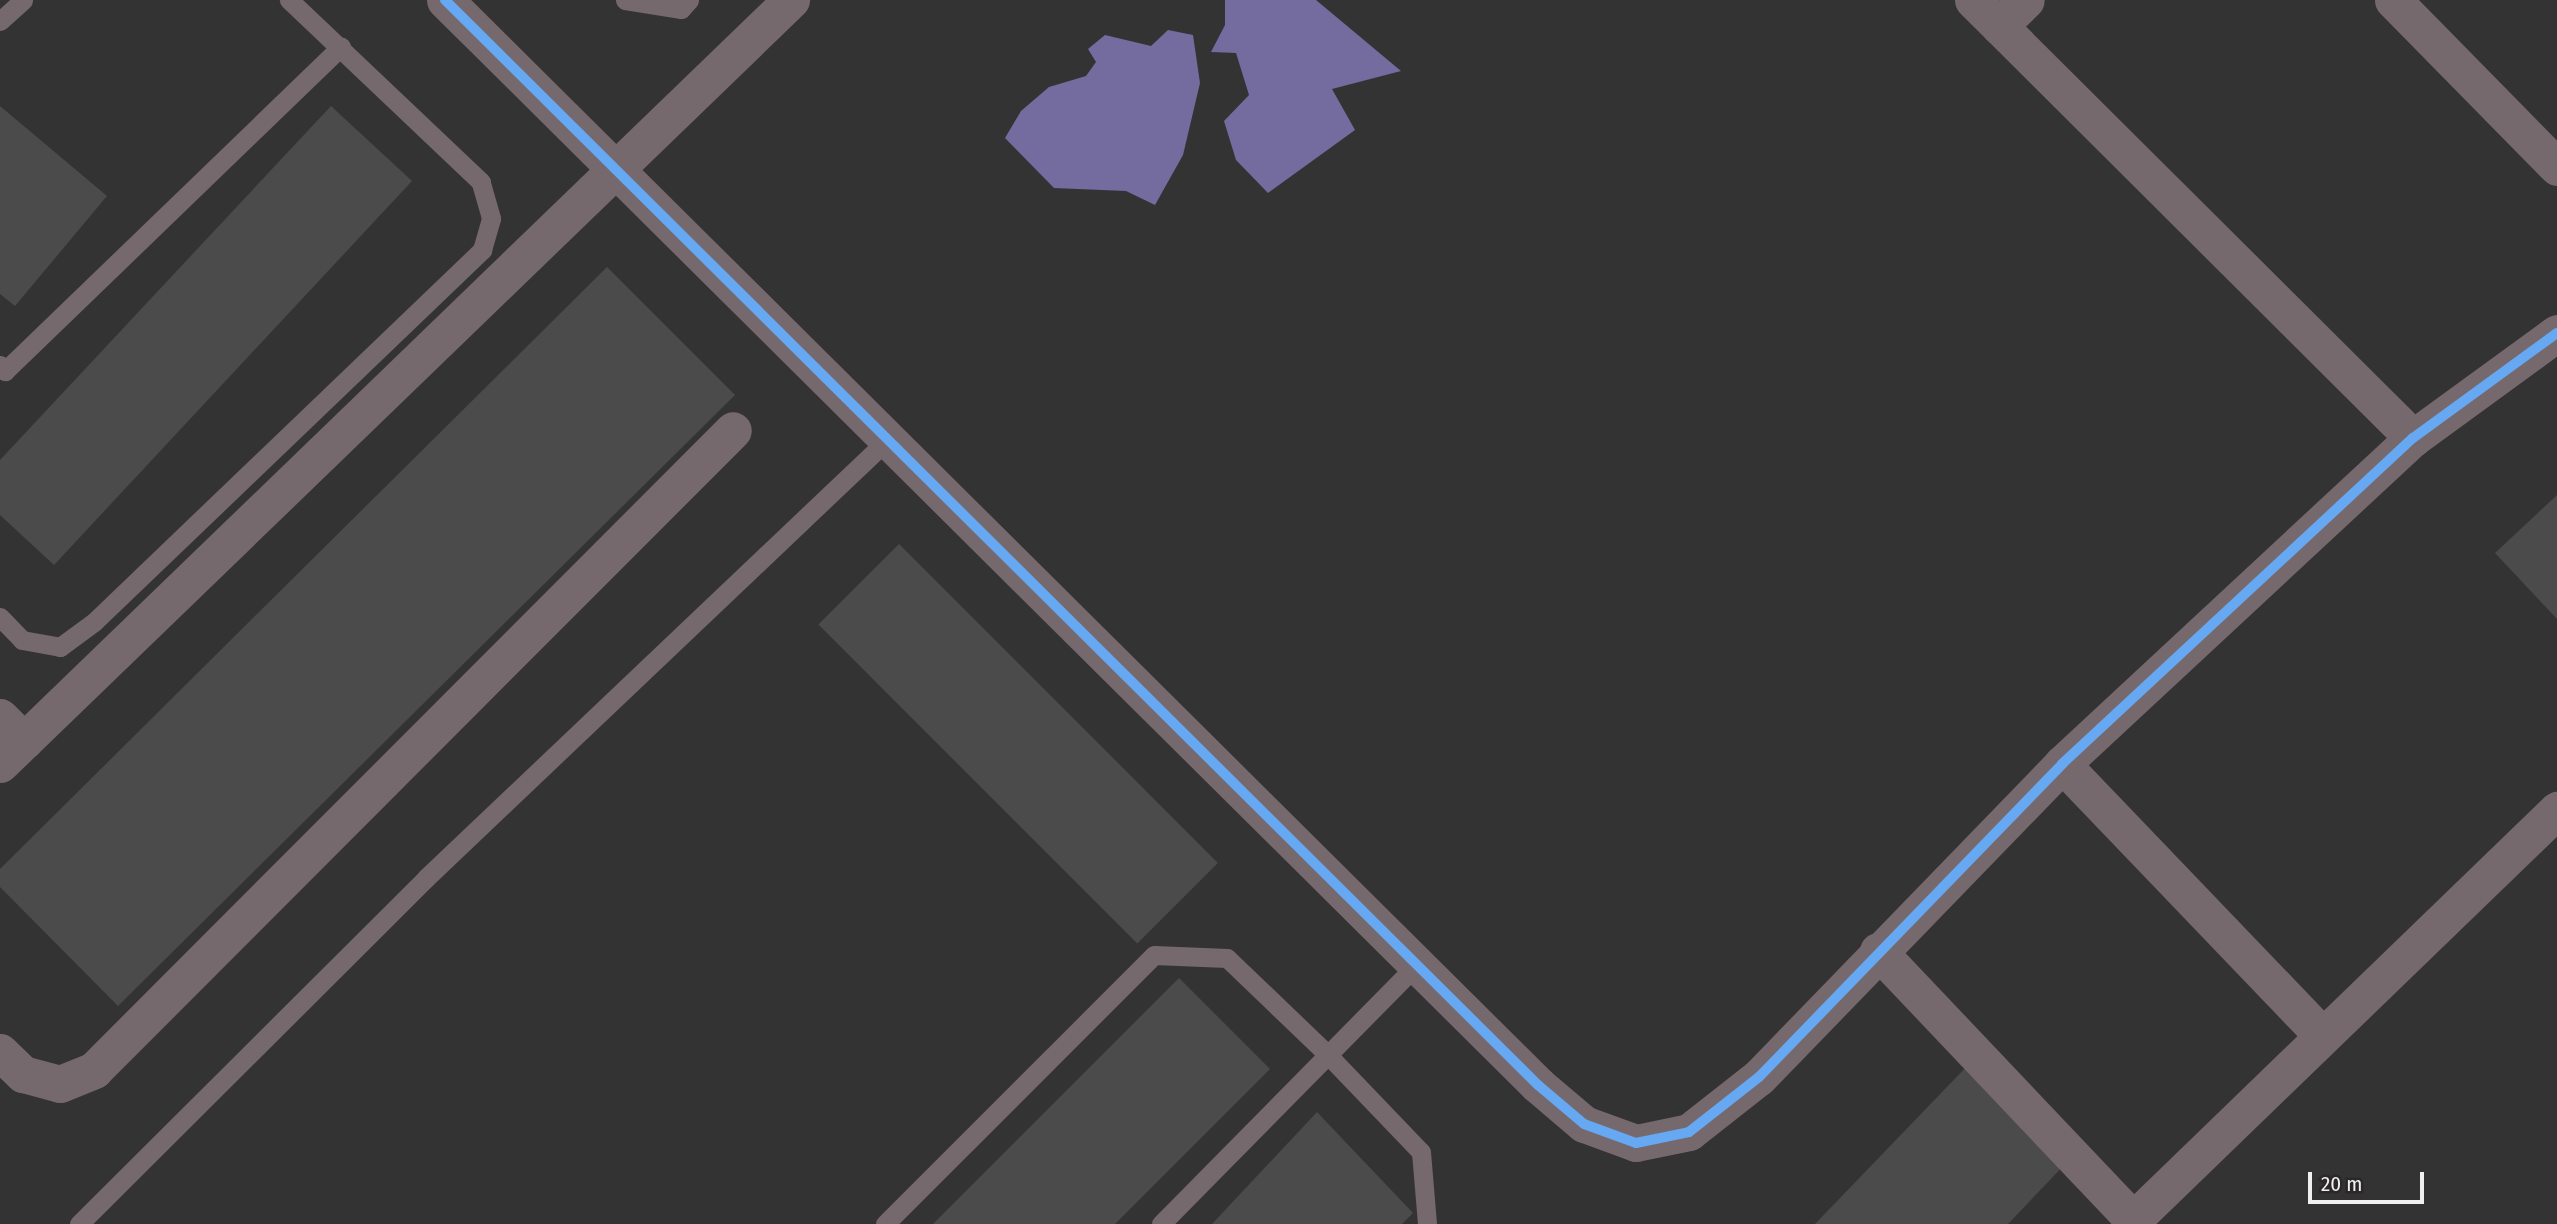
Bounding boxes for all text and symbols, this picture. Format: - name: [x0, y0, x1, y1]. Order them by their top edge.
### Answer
- scale bar: [2312, 1158, 2428, 1202]
- text: 20 m: [2321, 1171, 2362, 1197]

